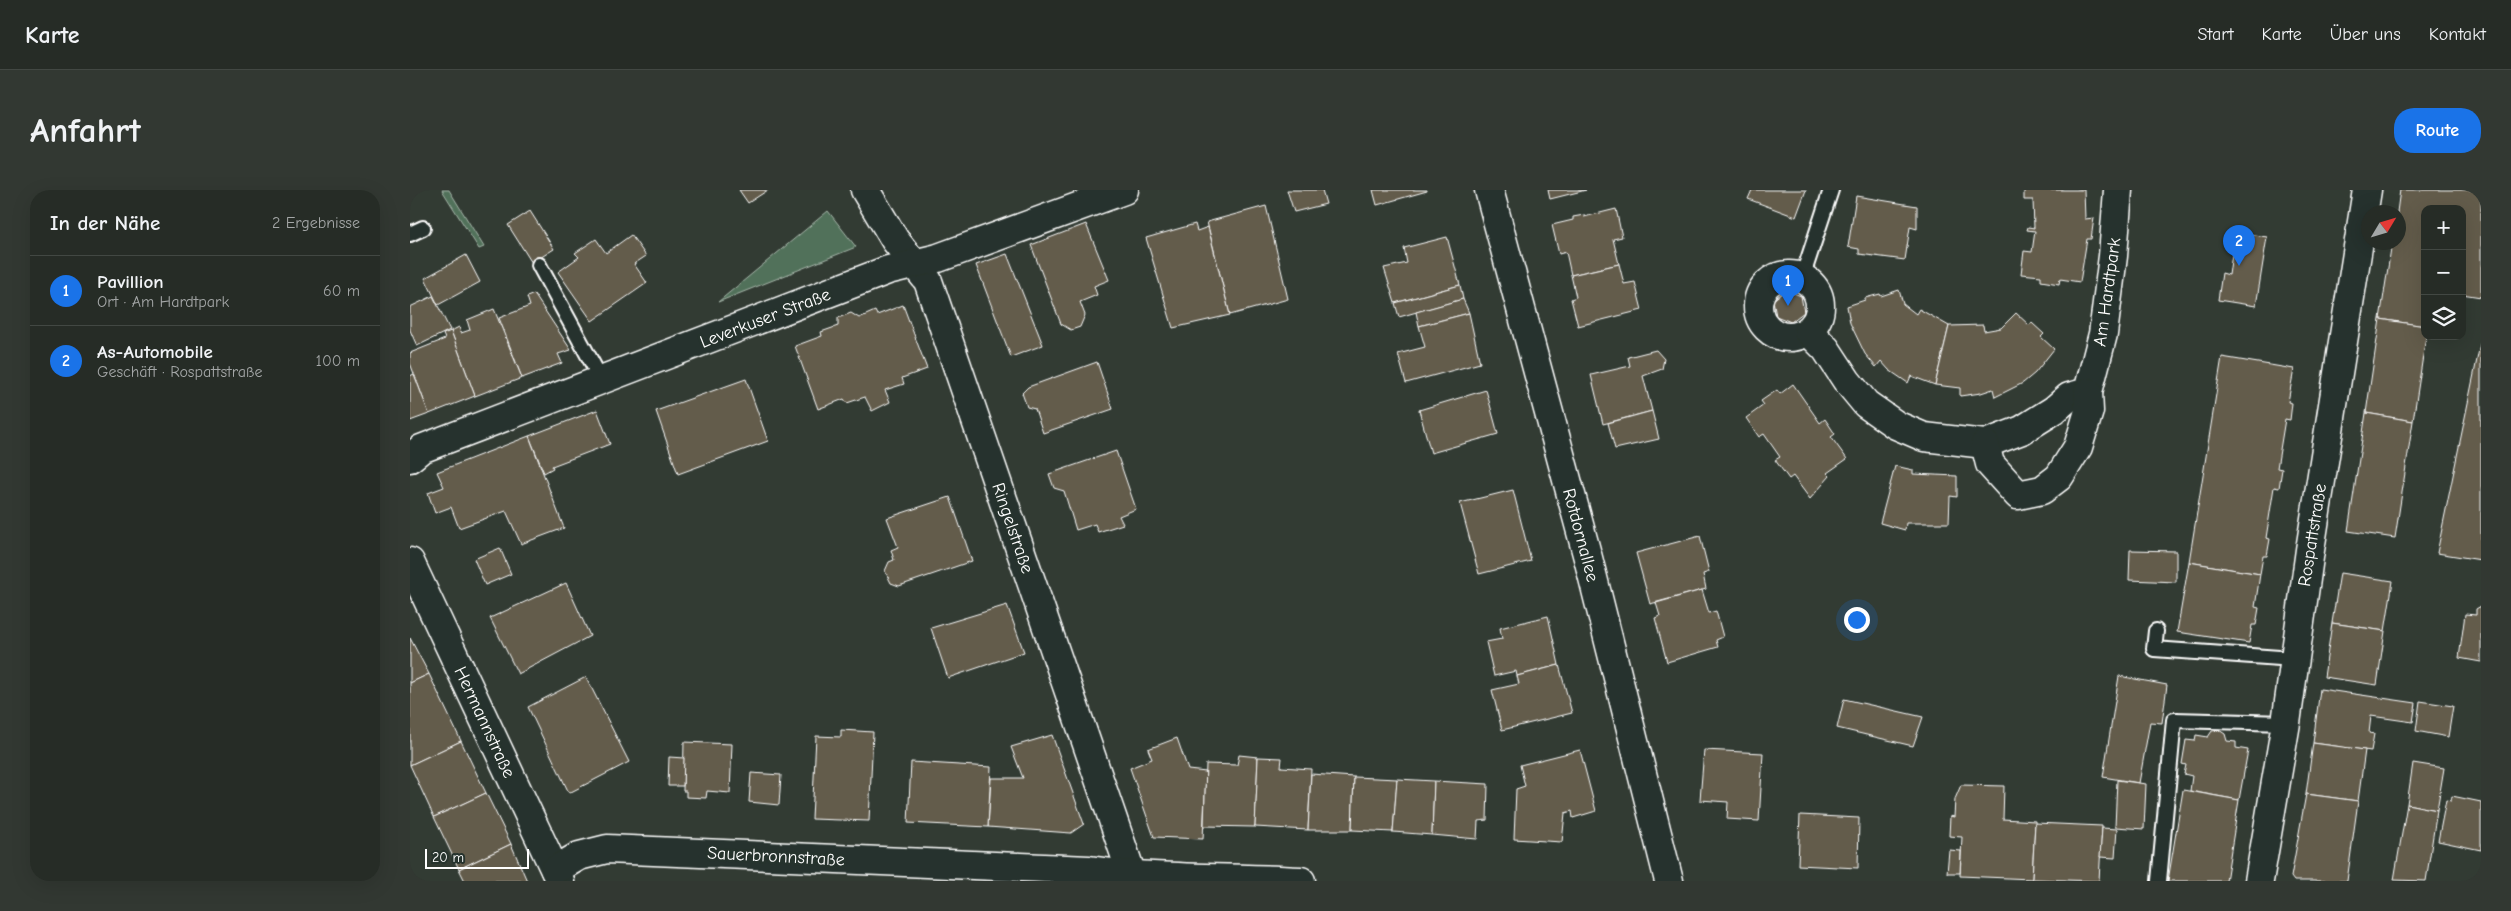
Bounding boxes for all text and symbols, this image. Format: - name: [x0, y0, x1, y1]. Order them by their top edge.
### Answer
- text: Karte: [25, 21, 79, 49]
- text: Start: [2197, 24, 2234, 45]
- text: Karte: [2262, 24, 2302, 45]
- text: Über uns: [2330, 24, 2401, 45]
- text: Kontakt: [2429, 24, 2486, 45]
- button: Route: [2394, 108, 2481, 153]
- text: Anfahrt: [30, 110, 141, 151]
- north arrow: [2361, 205, 2406, 250]
- map controls: [2421, 205, 2466, 340]
- button: +: [2421, 205, 2466, 250]
- text: In der Nähe: [50, 211, 160, 235]
- text: 2 Ergebnisse: [272, 214, 360, 232]
- pin: 2: [2223, 225, 2255, 266]
- street label: Am Hardtpark: [2089, 236, 2126, 348]
- button: −: [2421, 250, 2466, 295]
- pin: 1: [1772, 265, 1804, 306]
- text: Pavillion: [97, 271, 164, 293]
- text: 1: [63, 282, 69, 300]
- text: 60 m: [323, 282, 360, 300]
- street label: Leverkuser Straße: [697, 284, 833, 353]
- text: Ort · Am Hardtpark: [97, 293, 229, 311]
- button: layers: [2421, 295, 2466, 340]
- text: As-Automobile: [97, 341, 213, 363]
- text: 2: [62, 352, 70, 370]
- text: 100 m: [316, 352, 360, 370]
- text: Geschäft · Rospattstraße: [97, 363, 262, 381]
- street label: Ringelstraße: [987, 480, 1038, 576]
- street label: Rospattstraße: [2294, 482, 2331, 588]
- street label: Rotdornallee: [1558, 486, 1603, 584]
- your location: [1844, 607, 1870, 633]
- street label: Hermannstraße: [450, 663, 520, 781]
- street label: Sauerbronnstraße: [707, 842, 845, 871]
- scale bar: [425, 846, 529, 869]
- text: 20 m: [432, 849, 464, 866]

